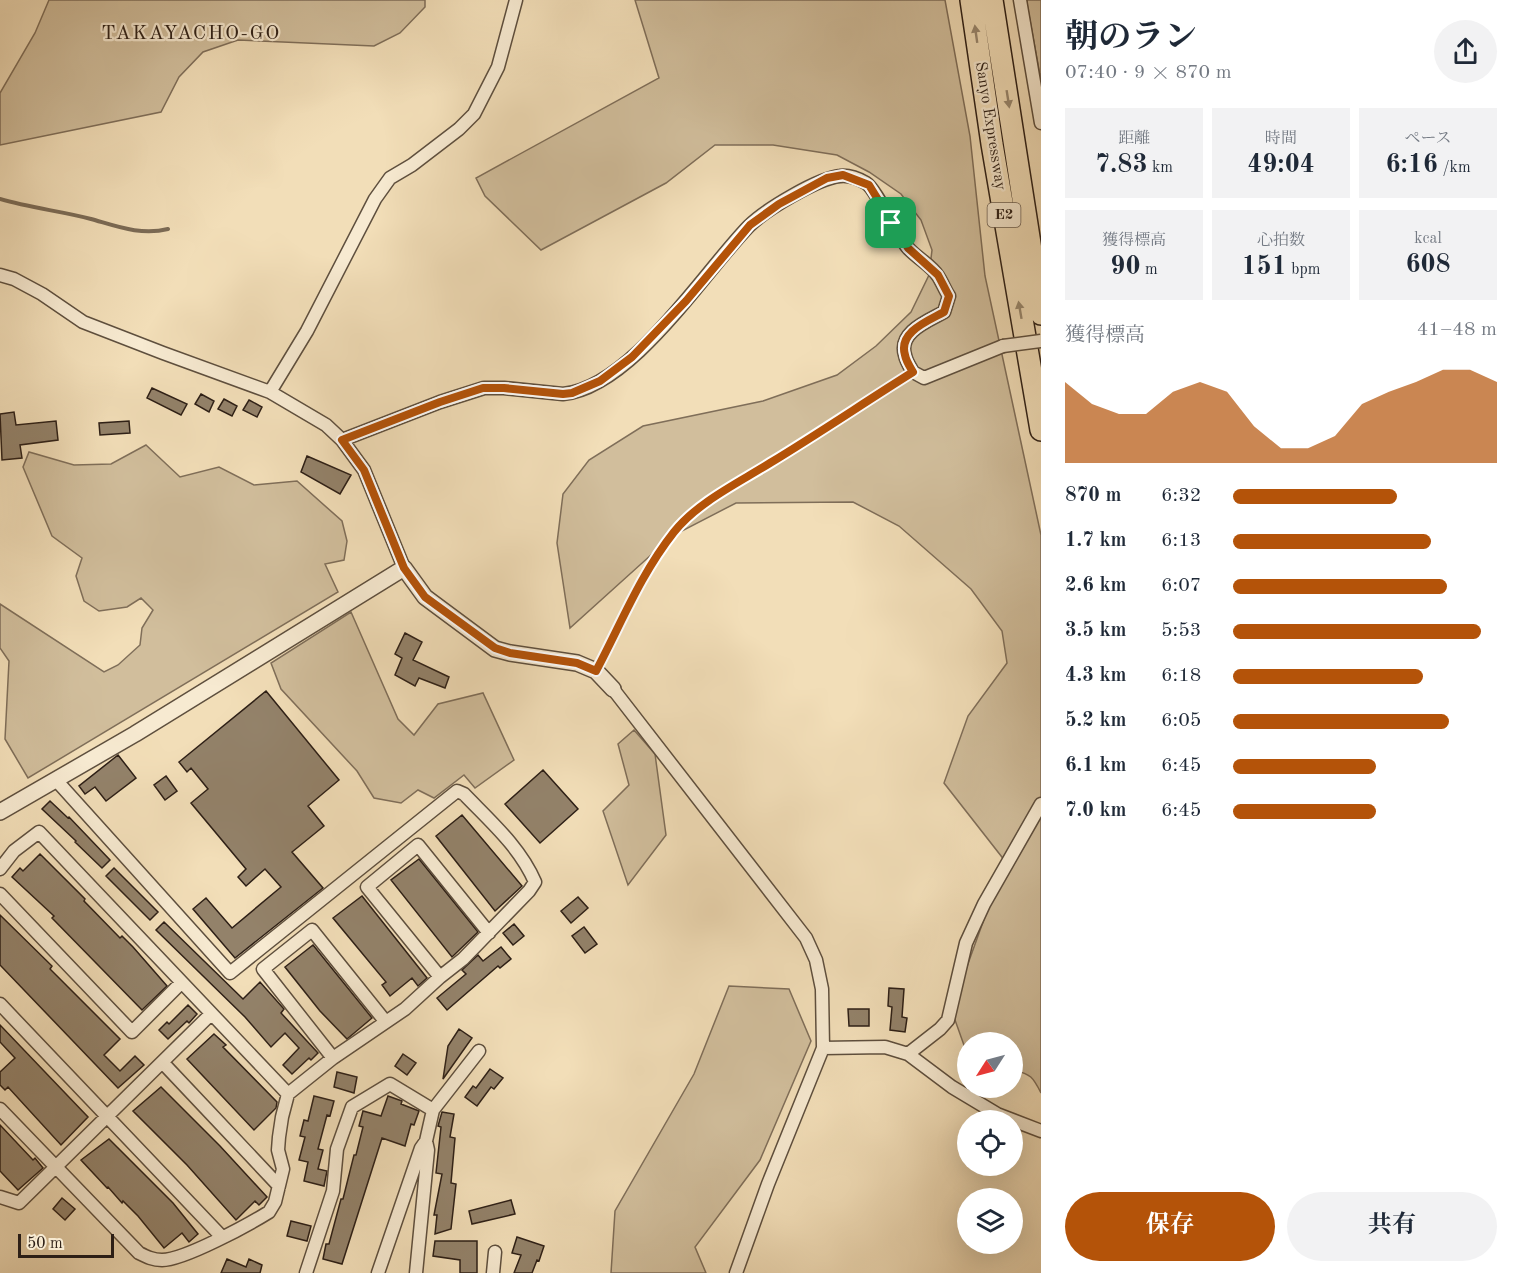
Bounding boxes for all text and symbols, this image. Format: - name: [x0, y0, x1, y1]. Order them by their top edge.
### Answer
- button: share: [1434, 20, 1497, 83]
- text: 朝のラン: [1065, 22, 1197, 55]
- district label: TAKAYACHO-GO: [101, 24, 281, 44]
- one-way arrow: [971, 25, 980, 44]
- street label: Sanyo Expressway: [972, 61, 1008, 192]
- text: 07:40 · 9 × 870 m: [1065, 63, 1232, 83]
- one-way arrow: [1004, 90, 1013, 109]
- text: 距離: [1118, 131, 1150, 147]
- text: 時間: [1265, 131, 1297, 147]
- text: ペース: [1404, 131, 1452, 147]
- text: 7.83: [1095, 152, 1148, 178]
- text: 49:04: [1247, 152, 1315, 178]
- text: 6:16: [1385, 152, 1438, 178]
- text: km: [1148, 160, 1173, 176]
- text: /km: [1438, 160, 1471, 176]
- pin: [865, 197, 916, 248]
- road number: E2: [988, 203, 1020, 227]
- icon: arrive: [874, 206, 907, 239]
- text: kcal: [1414, 231, 1442, 247]
- text: 獲得標高: [1102, 233, 1166, 249]
- text: 心拍数: [1257, 233, 1305, 249]
- text: 608: [1405, 252, 1451, 278]
- text: 90: [1110, 254, 1140, 280]
- text: 151: [1242, 254, 1287, 280]
- text: m: [1140, 262, 1158, 278]
- text: bpm: [1287, 262, 1320, 278]
- one-way arrow: [1016, 300, 1025, 319]
- text: 41–48 m: [1417, 320, 1497, 340]
- text: 獲得標高: [1065, 326, 1145, 346]
- text: 870 m: [1065, 486, 1121, 506]
- text: 6:32: [1161, 486, 1201, 506]
- text: 1.7 km: [1065, 531, 1127, 551]
- text: 6:13: [1161, 531, 1201, 551]
- text: 2.6 km: [1065, 576, 1127, 596]
- text: 6:07: [1161, 576, 1201, 596]
- text: 3.5 km: [1065, 621, 1127, 641]
- text: 5:53: [1161, 621, 1201, 641]
- text: 4.3 km: [1065, 666, 1127, 686]
- text: 6:18: [1161, 666, 1201, 686]
- text: 5.2 km: [1065, 711, 1127, 731]
- text: 6:05: [1161, 711, 1201, 731]
- text: 6.1 km: [1065, 756, 1127, 776]
- text: 6:45: [1161, 756, 1201, 776]
- text: 7.0 km: [1065, 801, 1127, 821]
- text: 6:45: [1161, 801, 1201, 821]
- north arrow: [957, 1032, 1023, 1098]
- map controls: [957, 1032, 1023, 1254]
- button: locate: [957, 1110, 1023, 1176]
- button: layers: [957, 1188, 1023, 1254]
- button: 保存: [1065, 1192, 1275, 1261]
- button: 共有: [1287, 1192, 1497, 1261]
- scale bar: [18, 1231, 114, 1258]
- text: 50 m: [27, 1236, 63, 1252]

